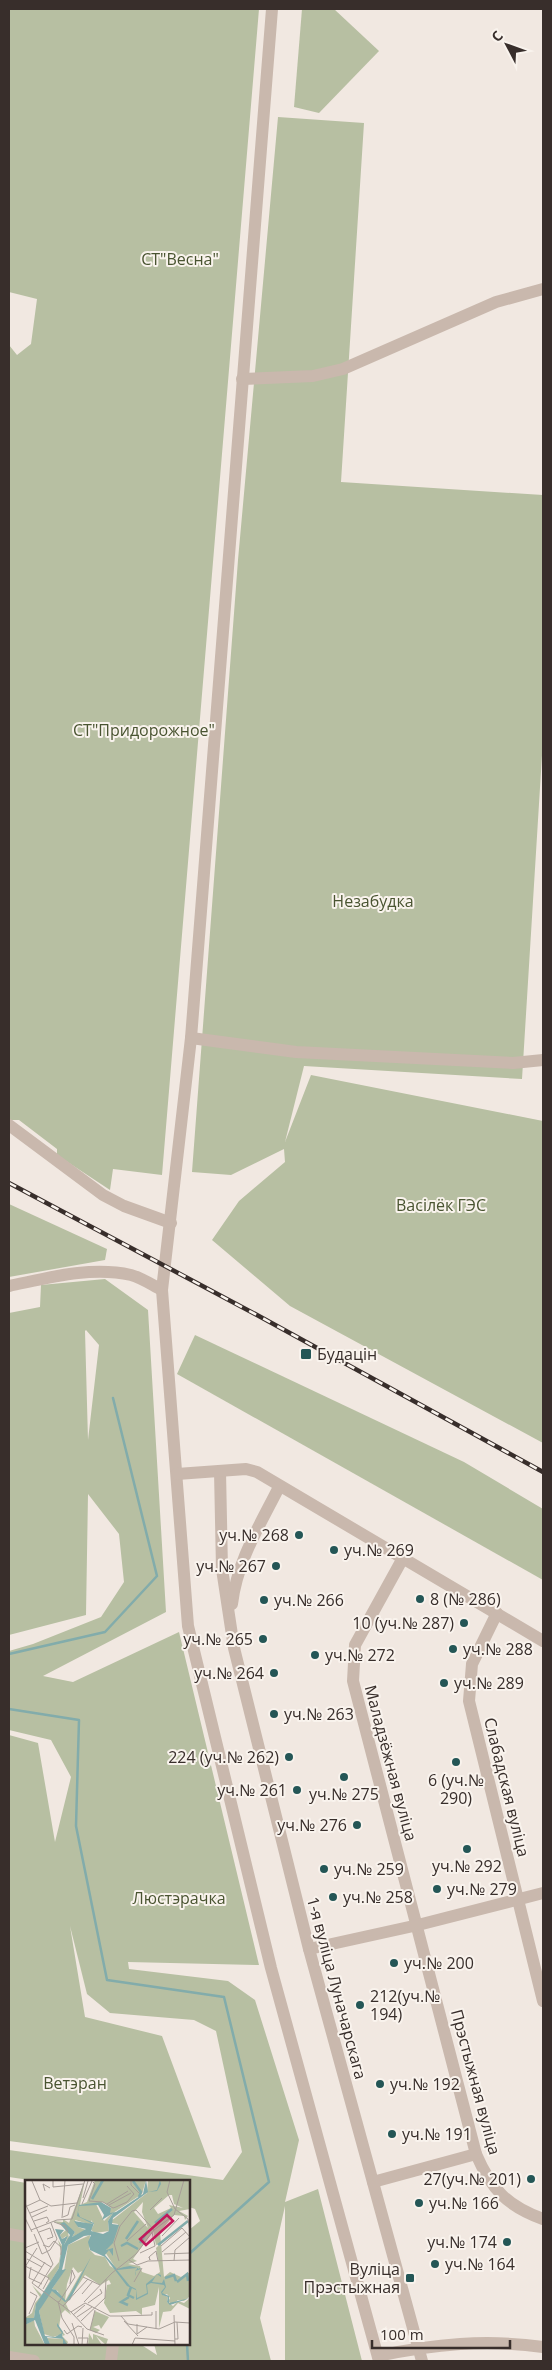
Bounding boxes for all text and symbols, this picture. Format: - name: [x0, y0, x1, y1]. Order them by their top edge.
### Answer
- north arrow: [482, 20, 532, 70]
- text: С: [487, 26, 507, 46]
- park label: СТ"Весна": [141, 248, 219, 270]
- park label: СТ"Придорожное": [73, 719, 215, 741]
- park label: Незабудка: [332, 890, 414, 912]
- park label: Васілёк ГЭС: [396, 1194, 486, 1216]
- place label: Будацін: [317, 1343, 377, 1365]
- marker: Будацін: [299, 1347, 313, 1361]
- place label: уч.№ 268: [219, 1524, 289, 1546]
- marker: уч.№ 268: [293, 1529, 305, 1541]
- place label: уч.№ 269: [344, 1539, 414, 1561]
- marker: уч.№ 269: [328, 1544, 340, 1556]
- place label: уч.№ 267: [196, 1555, 266, 1577]
- marker: уч.№ 267: [270, 1560, 282, 1572]
- place label: 8 (№ 286): [430, 1588, 501, 1610]
- place label: уч.№ 266: [274, 1589, 344, 1611]
- marker: 8 (№ 286): [414, 1593, 426, 1605]
- marker: уч.№ 266: [258, 1594, 270, 1606]
- place label: 10 (уч.№ 287): [352, 1612, 454, 1634]
- marker: 10 (уч.№ 287): [458, 1617, 470, 1629]
- place label: уч.№ 265: [183, 1628, 253, 1650]
- marker: уч.№ 265: [257, 1633, 269, 1645]
- place label: уч.№ 288: [463, 1638, 533, 1660]
- marker: уч.№ 288: [447, 1643, 459, 1655]
- place label: уч.№ 272: [325, 1644, 395, 1666]
- marker: уч.№ 272: [309, 1649, 321, 1661]
- place label: уч.№ 264: [194, 1662, 264, 1684]
- marker: уч.№ 264: [268, 1667, 280, 1679]
- place label: уч.№ 289: [454, 1672, 524, 1694]
- marker: уч.№ 289: [438, 1677, 450, 1689]
- street label: Маладзёжная вуліца: [360, 1683, 422, 1843]
- place label: уч.№ 263: [284, 1703, 354, 1725]
- marker: уч.№ 263: [268, 1708, 280, 1720]
- street label: Слабадская вуліца: [479, 1715, 535, 1859]
- place label: 224 (уч.№ 262): [168, 1746, 279, 1768]
- marker: 224 (уч.№ 262): [283, 1751, 295, 1763]
- marker: 6 (уч.№ 290): [450, 1756, 462, 1768]
- place label: 6 (уч.№ 290): [428, 1769, 484, 1809]
- marker: уч.№ 275: [338, 1771, 350, 1783]
- place label: уч.№ 261: [217, 1779, 287, 1801]
- place label: уч.№ 275: [309, 1783, 379, 1805]
- marker: уч.№ 261: [291, 1784, 303, 1796]
- place label: уч.№ 276: [277, 1814, 347, 1836]
- marker: уч.№ 276: [351, 1819, 363, 1831]
- marker: уч.№ 292: [461, 1843, 473, 1855]
- place label: уч.№ 292: [432, 1855, 502, 1877]
- place label: уч.№ 259: [334, 1858, 404, 1880]
- marker: уч.№ 259: [318, 1863, 330, 1875]
- place label: уч.№ 279: [447, 1878, 517, 1900]
- marker: уч.№ 279: [431, 1883, 443, 1895]
- place label: уч.№ 258: [343, 1886, 413, 1908]
- park label: Люстэрачка: [132, 1887, 226, 1909]
- marker: уч.№ 258: [327, 1891, 339, 1903]
- street label: 1-я вуліца Луначарскага: [302, 1894, 372, 2082]
- place label: уч.№ 200: [404, 1952, 474, 1974]
- marker: уч.№ 200: [388, 1957, 400, 1969]
- place label: 212(уч.№ 194): [370, 1985, 440, 2025]
- marker: 212(уч.№ 194): [354, 1999, 366, 2011]
- street label: Прэстыжная вуліца: [446, 2007, 506, 2157]
- park label: Ветэран: [43, 2072, 107, 2094]
- place label: уч.№ 192: [390, 2073, 460, 2095]
- marker: уч.№ 192: [374, 2078, 386, 2090]
- place label: уч.№ 191: [402, 2123, 472, 2145]
- marker: уч.№ 191: [386, 2128, 398, 2140]
- place label: 27(уч.№ 201): [423, 2168, 521, 2190]
- marker: 27(уч.№ 201): [525, 2173, 537, 2185]
- inset map: [25, 2180, 190, 2345]
- place label: уч.№ 166: [429, 2192, 499, 2214]
- marker: уч.№ 166: [413, 2197, 425, 2209]
- place label: уч.№ 174: [427, 2231, 497, 2253]
- marker: уч.№ 174: [501, 2236, 513, 2248]
- place label: уч.№ 164: [445, 2253, 515, 2275]
- place label: Вуліца Прэстыжная: [304, 2258, 400, 2298]
- marker: уч.№ 164: [429, 2258, 441, 2270]
- marker: Вуліца Прэстыжная: [404, 2272, 416, 2284]
- scale bar: [372, 2318, 510, 2350]
- text: 100 m: [380, 2324, 424, 2344]

